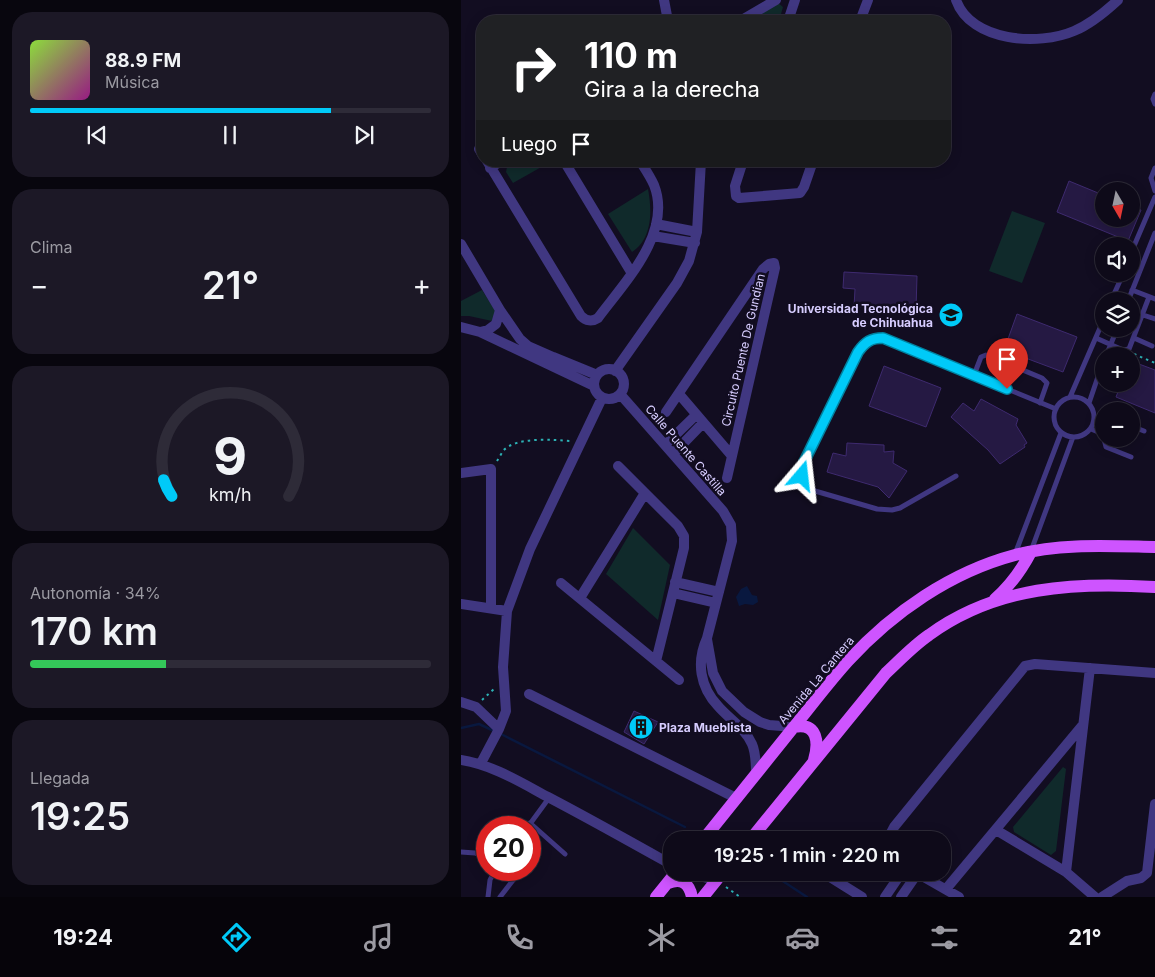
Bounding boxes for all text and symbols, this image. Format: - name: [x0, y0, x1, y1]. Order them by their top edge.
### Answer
- text: 110 m: [584, 34, 678, 76]
- icon: right: [501, 35, 566, 100]
- text: 88.9 FM: [105, 49, 181, 72]
- text: Música: [105, 72, 160, 92]
- text: Gira a la derecha: [584, 76, 760, 102]
- icon: previous: [83, 121, 111, 149]
- icon: pause: [216, 121, 244, 149]
- icon: next: [350, 121, 378, 149]
- icon: arrive: [567, 130, 595, 158]
- text: Luego: [501, 133, 557, 156]
- north arrow: [1095, 182, 1140, 228]
- map controls: [1095, 182, 1140, 447]
- text: Clima: [30, 237, 72, 257]
- button: sound: [1095, 237, 1140, 282]
- text: 21°: [202, 262, 259, 308]
- text: −: [30, 268, 49, 302]
- text: +: [412, 268, 431, 302]
- street label: Circuito Puente De Gundian: [718, 272, 768, 428]
- button: layers: [1095, 292, 1140, 337]
- place label: Universidad Tecnológica de Chihuahua: [788, 301, 933, 330]
- school or university icon: Universidad Tecnológica de Chihuahua: [938, 302, 964, 328]
- pin: [986, 338, 1028, 389]
- icon: arrive: [993, 345, 1021, 373]
- button: +: [1095, 347, 1140, 392]
- street label: Calle Puente Castilla: [642, 401, 730, 499]
- button: −: [1095, 402, 1140, 447]
- text: 9: [214, 425, 247, 488]
- position arrow: [775, 449, 827, 501]
- text: km/h: [209, 484, 252, 505]
- text: Autonomía · 34%: [30, 583, 161, 603]
- text: 170 km: [30, 608, 158, 654]
- street label: Avenida La Cantera: [775, 633, 857, 727]
- building icon: Plaza Mueblista: [628, 714, 654, 740]
- place label: Plaza Mueblista: [659, 720, 752, 735]
- text: Llegada: [30, 768, 90, 788]
- text: 19:25: [30, 793, 130, 839]
- speed limit sign: 20: [476, 816, 541, 881]
- text: 19:25 · 1 min · 220 m: [714, 844, 900, 867]
- icon: directions: [219, 920, 254, 955]
- icon: music: [361, 920, 396, 955]
- icon: phone: [502, 920, 537, 955]
- icon: climate: [644, 920, 679, 955]
- icon: car: [785, 920, 820, 955]
- icon: filters: [927, 920, 962, 955]
- text: 19:24: [53, 924, 113, 950]
- text: 21°: [1068, 924, 1102, 950]

